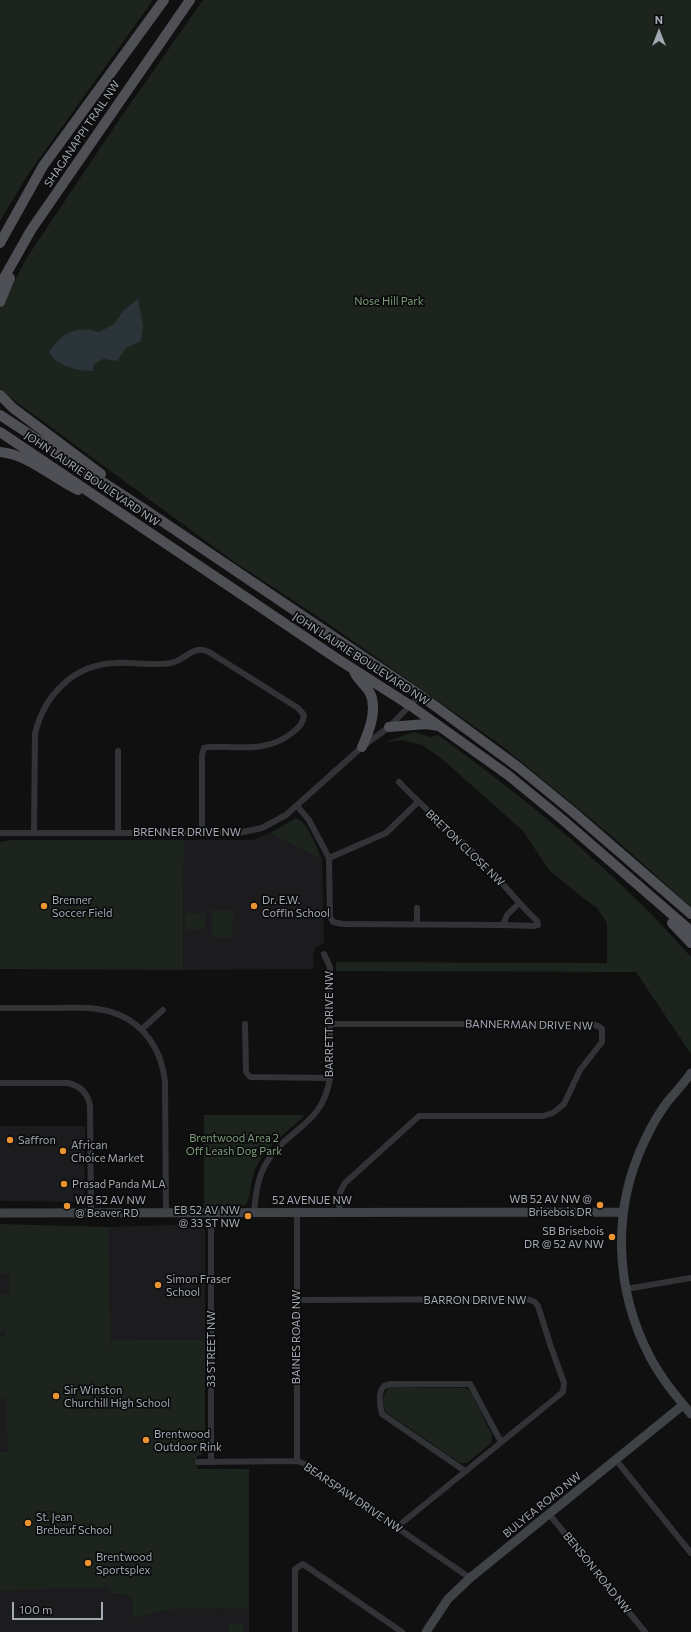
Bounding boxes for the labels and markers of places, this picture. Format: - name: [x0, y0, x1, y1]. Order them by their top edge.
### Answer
- place label: Brenner Soccer Field: [52, 893, 112, 919]
- place label: Dr. E.W. Coffin School: [262, 893, 330, 919]
- marker: Brenner Soccer Field: [39, 901, 49, 911]
- marker: Dr. E.W. Coffin School: [249, 901, 259, 911]
- place label: Saffron: [18, 1133, 56, 1147]
- marker: Saffron: [5, 1135, 15, 1145]
- place label: African Choice Market: [71, 1138, 144, 1164]
- marker: African Choice Market: [58, 1146, 68, 1156]
- place label: Prasad Panda MLA: [72, 1177, 166, 1191]
- marker: Prasad Panda MLA: [59, 1179, 69, 1189]
- place label: WB 52 AV NW @ Brisebois DR: [509, 1192, 592, 1218]
- place label: WB 52 AV NW @ Beaver RD: [75, 1193, 146, 1219]
- marker: WB 52 AV NW @ Brisebois DR: [595, 1200, 605, 1210]
- marker: WB 52 AV NW @ Beaver RD: [62, 1201, 72, 1211]
- place label: EB 52 AV NW @ 33 ST NW: [174, 1203, 240, 1229]
- marker: EB 52 AV NW @ 33 ST NW: [243, 1211, 253, 1221]
- place label: SB Brisebois DR @ 52 AV NW: [524, 1224, 604, 1250]
- marker: SB Brisebois DR @ 52 AV NW: [607, 1232, 617, 1242]
- place label: Simon Fraser School: [166, 1272, 231, 1298]
- marker: Simon Fraser School: [153, 1280, 163, 1290]
- place label: Sir Winston Churchill High School: [64, 1383, 170, 1409]
- marker: Sir Winston Churchill High School: [51, 1391, 61, 1401]
- place label: Brentwood Outdoor Rink: [154, 1427, 222, 1453]
- marker: Brentwood Outdoor Rink: [141, 1435, 151, 1445]
- place label: St. Jean Brebeuf School: [36, 1510, 112, 1536]
- marker: St. Jean Brebeuf School: [23, 1518, 33, 1528]
- place label: Brentwood Sportsplex: [96, 1550, 152, 1576]
- marker: Brentwood Sportsplex: [83, 1558, 93, 1568]

